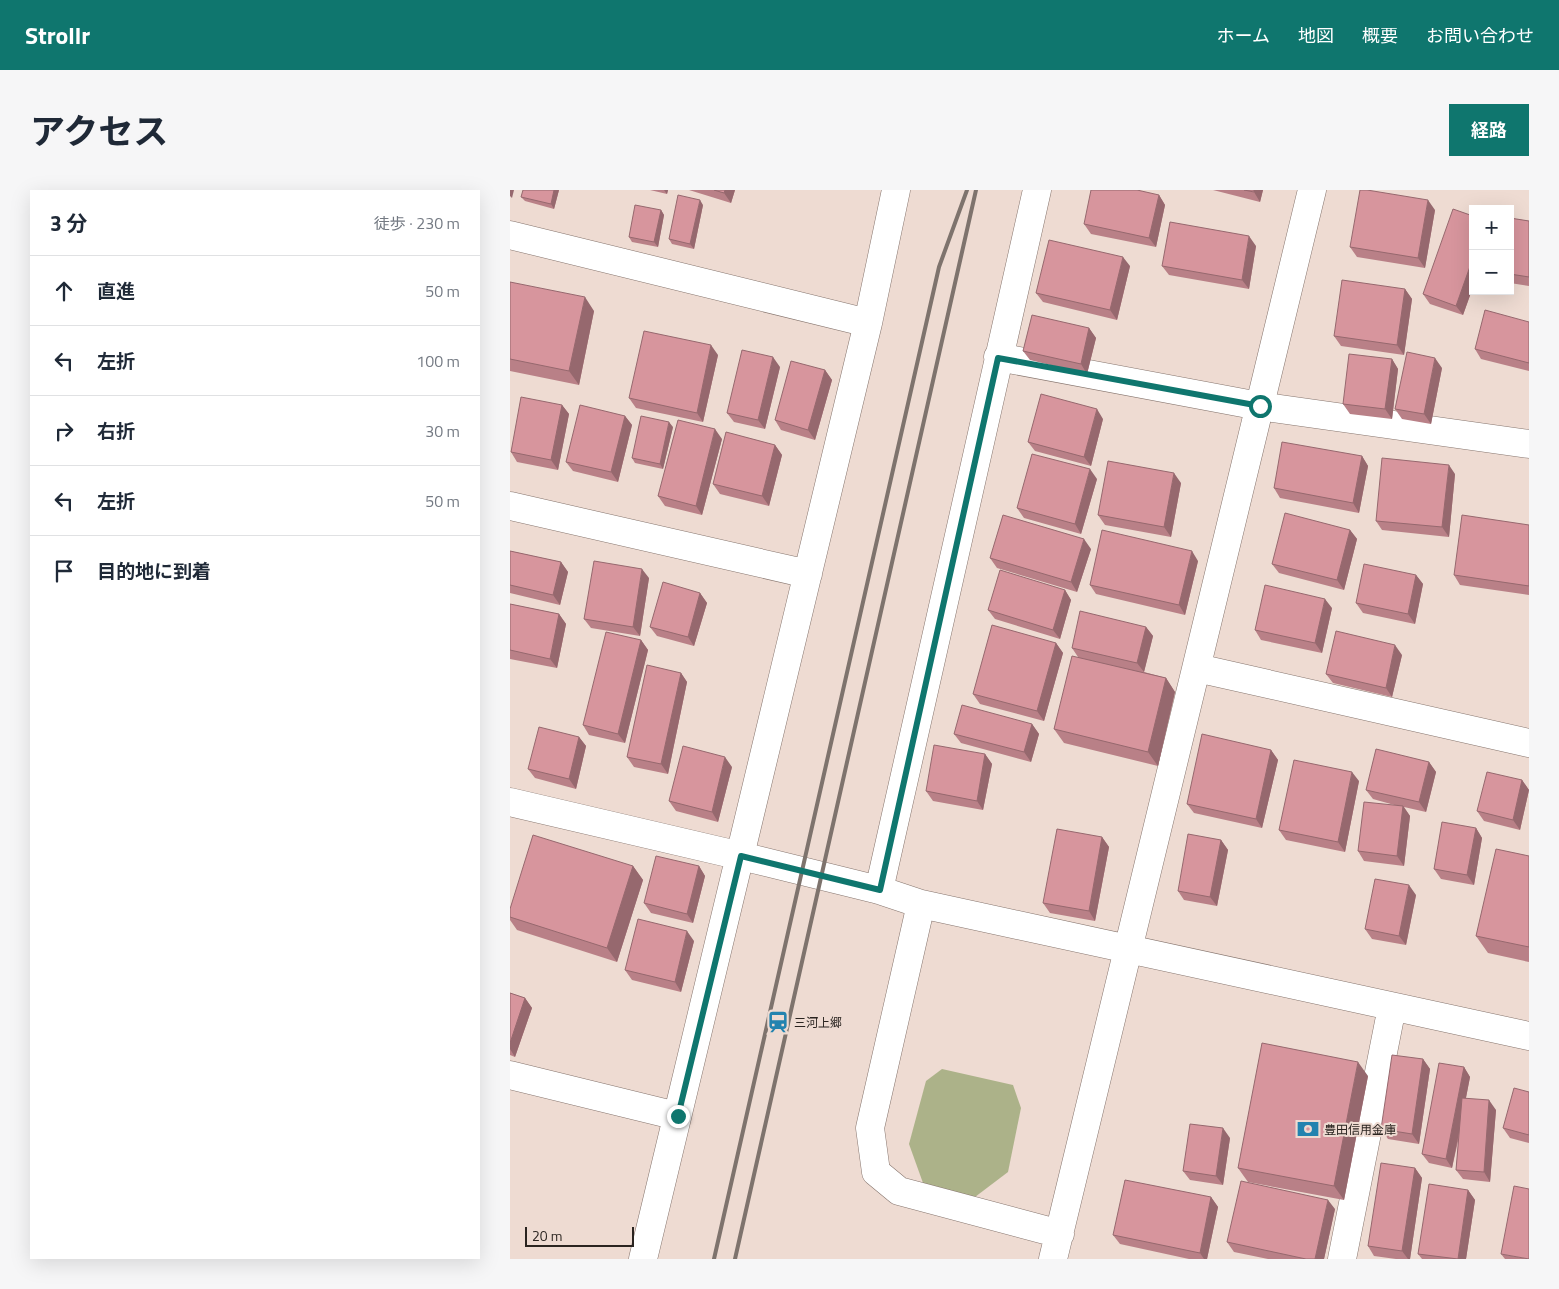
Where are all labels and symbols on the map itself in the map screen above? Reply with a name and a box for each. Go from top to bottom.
route start [1249,395,1272,418]
station icon: 三河上郷 [765,1009,791,1035]
place label: 三河上郷 [794,1013,842,1032]
route end [667,1105,690,1128]
bank icon: 豊田信用金庫 [1295,1116,1321,1142]
place label: 豊田信用金庫 [1324,1120,1396,1139]
scale bar [525,1224,634,1247]

